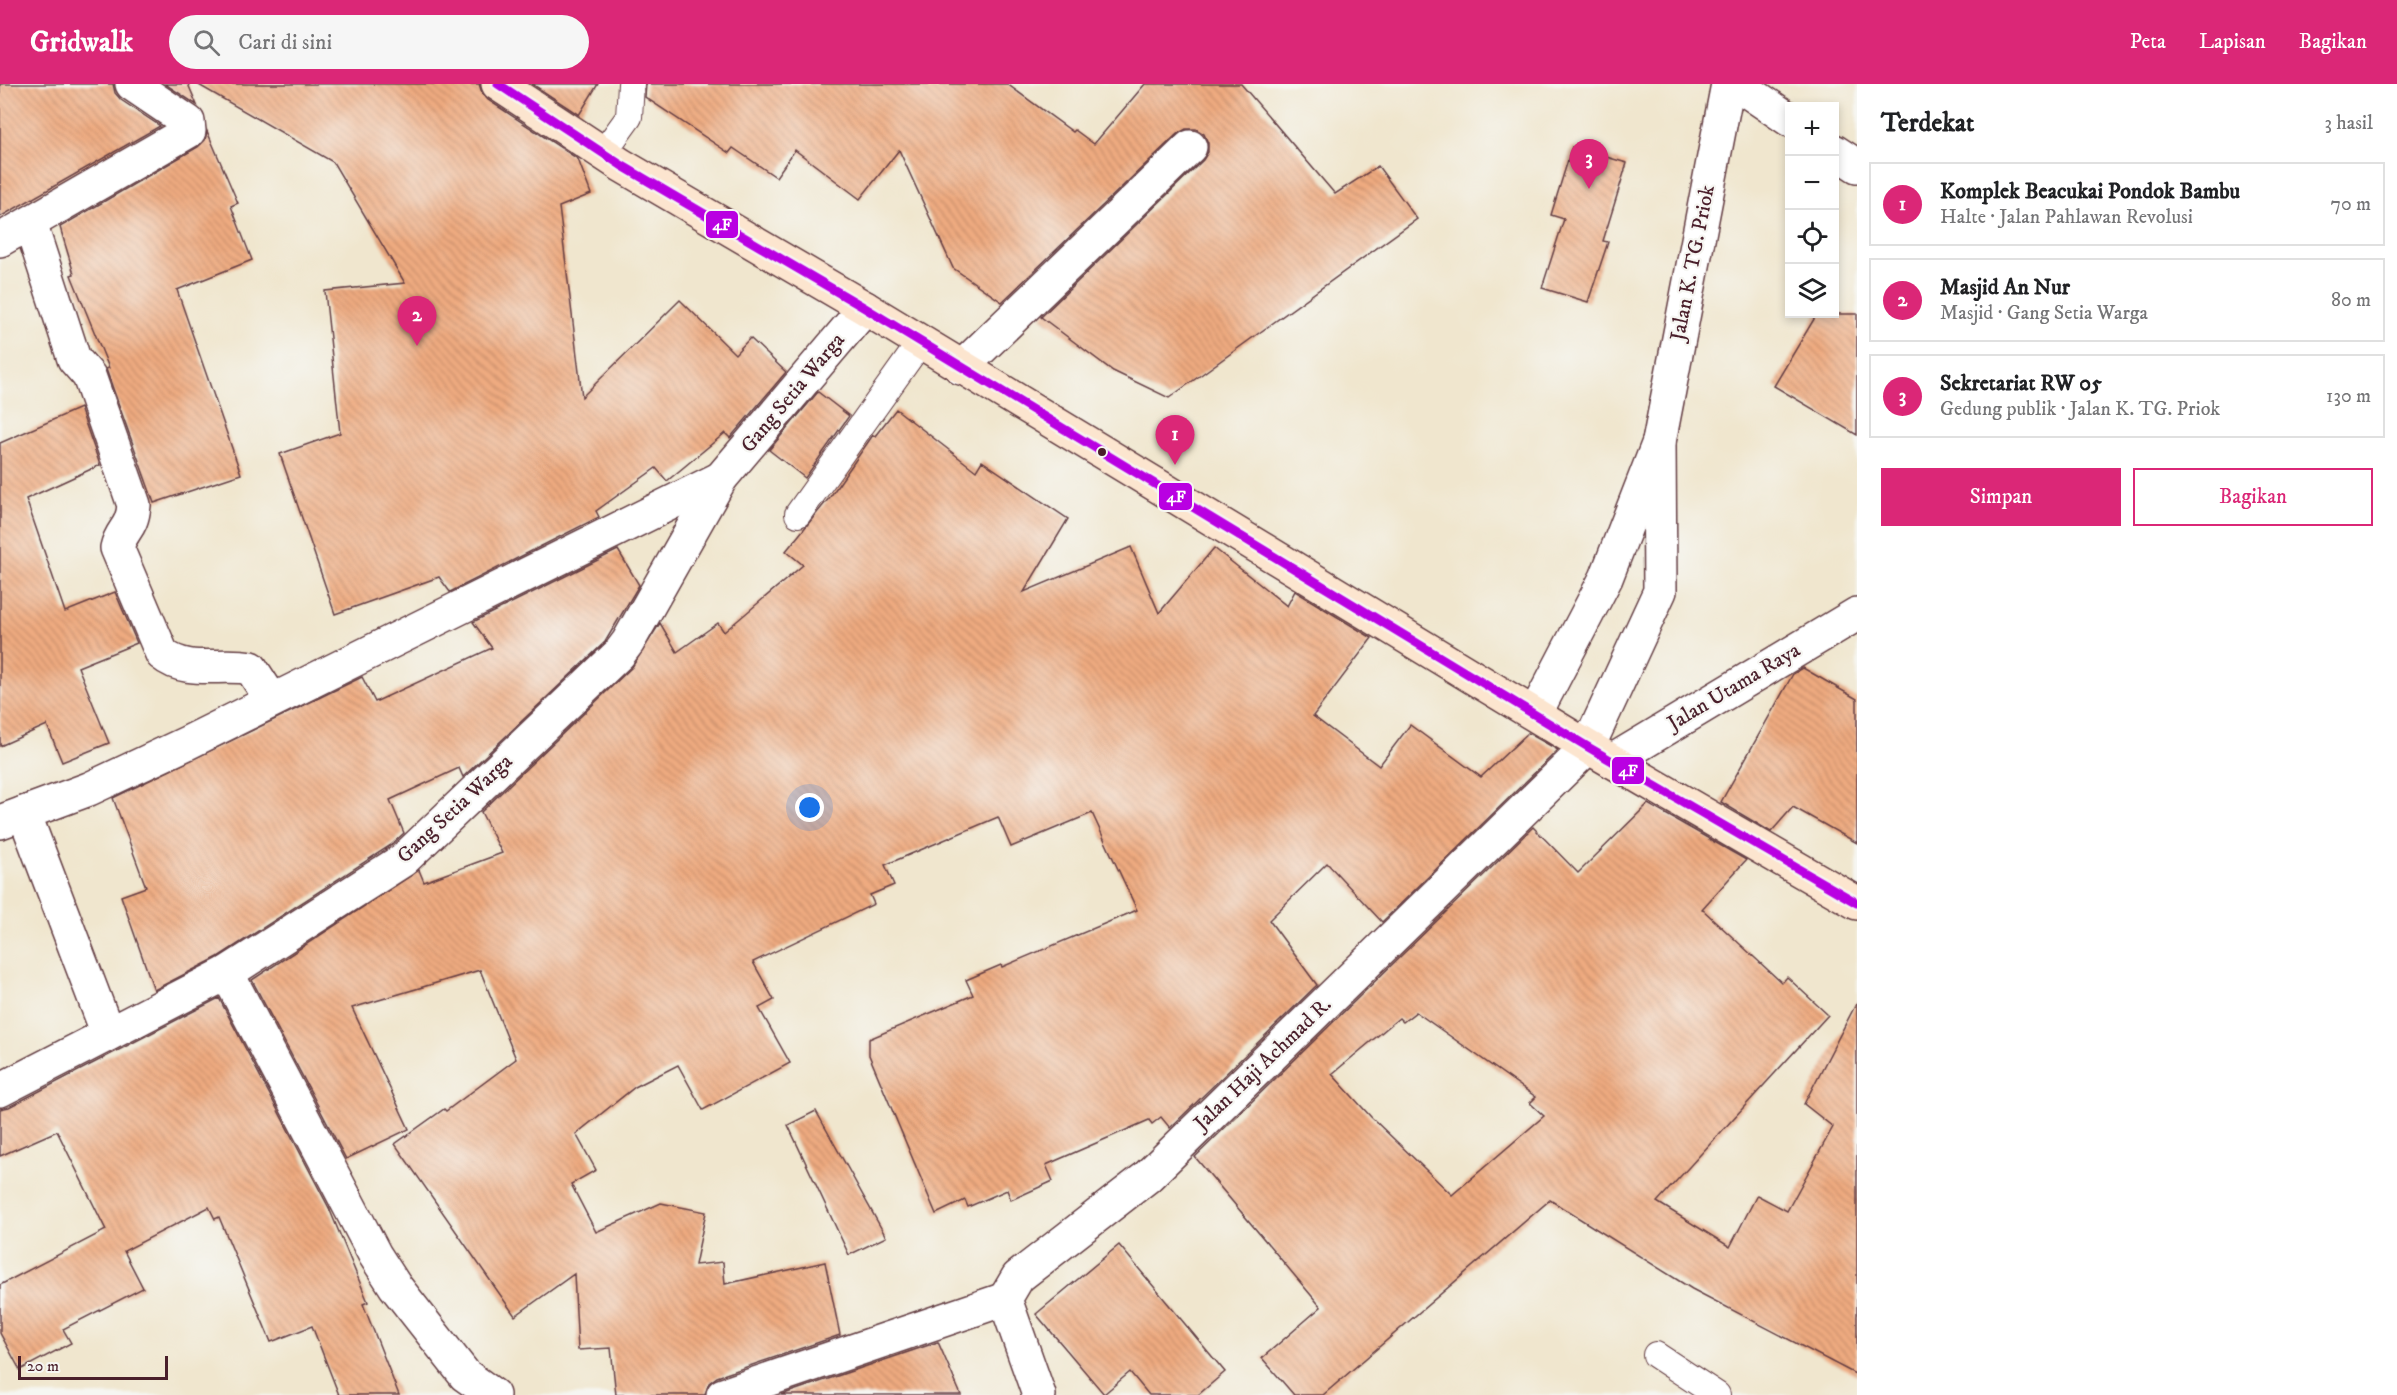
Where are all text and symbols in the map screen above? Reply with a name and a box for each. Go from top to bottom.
search box [169,15,589,69]
text: Gridwalk [30,25,133,60]
icon: search [190,26,223,59]
text: Cari di sini [238,29,332,56]
text: Peta [2130,29,2166,55]
text: Lapisan [2199,29,2266,55]
text: Bagikan [2299,29,2367,55]
map controls [1785,102,1839,318]
button: + [1785,102,1839,156]
text: Terdekat [1881,107,1974,140]
text: 3 hasil [2324,111,2373,136]
pin: 3 [1570,140,1608,189]
button: − [1785,156,1839,210]
text: Komplek Beacukai Pondok Bambu [1940,178,2240,205]
street label: Jalan K. TG. Priok [1665,182,1721,345]
text: 1 [1899,192,1906,217]
text: 70 m [2330,192,2371,217]
text: Halte · Jalan Pahlawan Revolusi [1940,205,2193,230]
line badge: 4F [705,210,739,239]
button: locate [1785,210,1839,264]
text: 4F [711,215,732,235]
button: layers [1785,264,1839,318]
text: Masjid An Nur [1940,274,2070,301]
text: 2 [1898,288,1907,313]
text: 80 m [2331,288,2371,313]
pin: 2 [398,296,436,346]
text: Masjid · Gang Setia Warga [1940,301,2148,326]
street label: Gang Setia Warga [735,328,851,458]
text: Sekretariat RW 05 [1940,370,2102,397]
text: 3 [1899,384,1906,409]
text: 130 m [2326,384,2371,409]
text: Gedung publik · Jalan K. TG. Priok [1940,397,2220,422]
pin: 1 [1156,416,1194,465]
unlabelled marker [1096,446,1108,458]
button: Simpan [1881,468,2121,526]
button: Bagikan [2133,468,2373,526]
line badge: 4F [1158,482,1193,511]
text: 4F [1165,487,1186,507]
street label: Jalan Utama Raya [1661,637,1805,738]
street label: Gang Setia Warga [392,749,518,869]
line badge: 4F [1611,756,1645,785]
text: 4F [1617,761,1638,781]
your location [795,793,824,822]
street label: Jalan Haji Achmad R. [1187,992,1337,1138]
scale bar [18,1353,168,1380]
text: 20 m [27,1356,59,1376]

